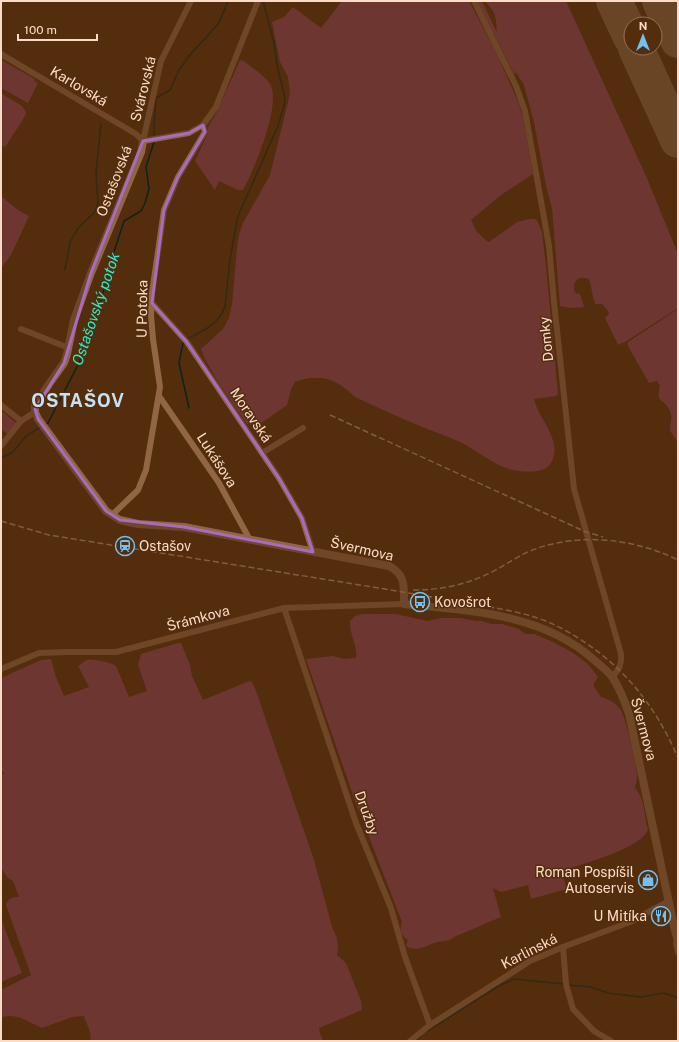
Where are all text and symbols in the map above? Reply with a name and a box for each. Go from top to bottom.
scale bar [18,16,97,42]
north arrow [623,16,663,56]
text: N [639,20,647,32]
text: 100 m [24,23,57,37]
street label: Svárovská [127,55,159,123]
street label: Karlovská [48,63,110,109]
street label: Ostašovská [93,143,135,219]
water label: Ostašovský potok [68,249,123,368]
street label: U Potoka [133,280,151,338]
street label: Domky [536,315,556,362]
street label: Moravská [227,385,275,445]
district label: OSTAŠOV [31,389,125,411]
street label: Lukášova [194,430,240,490]
street label: Švermova [329,533,395,564]
station icon: Ostašov [114,535,136,557]
place label: Ostašov [139,538,191,554]
bus stop icon: Kovošrot [409,591,431,613]
place label: Kovošrot [434,594,491,610]
street label: Šrámkova [165,601,231,634]
street label: Švermova [628,696,661,762]
street label: Družby [352,789,383,838]
place label: Roman Pospíšil Autoservis [535,864,634,896]
shop icon: Roman Pospíšil Autoservis [637,869,659,891]
restaurant icon: U Mitíka [650,905,672,927]
place label: U Mitíka [594,908,647,924]
street label: Karlinská [498,930,560,972]

